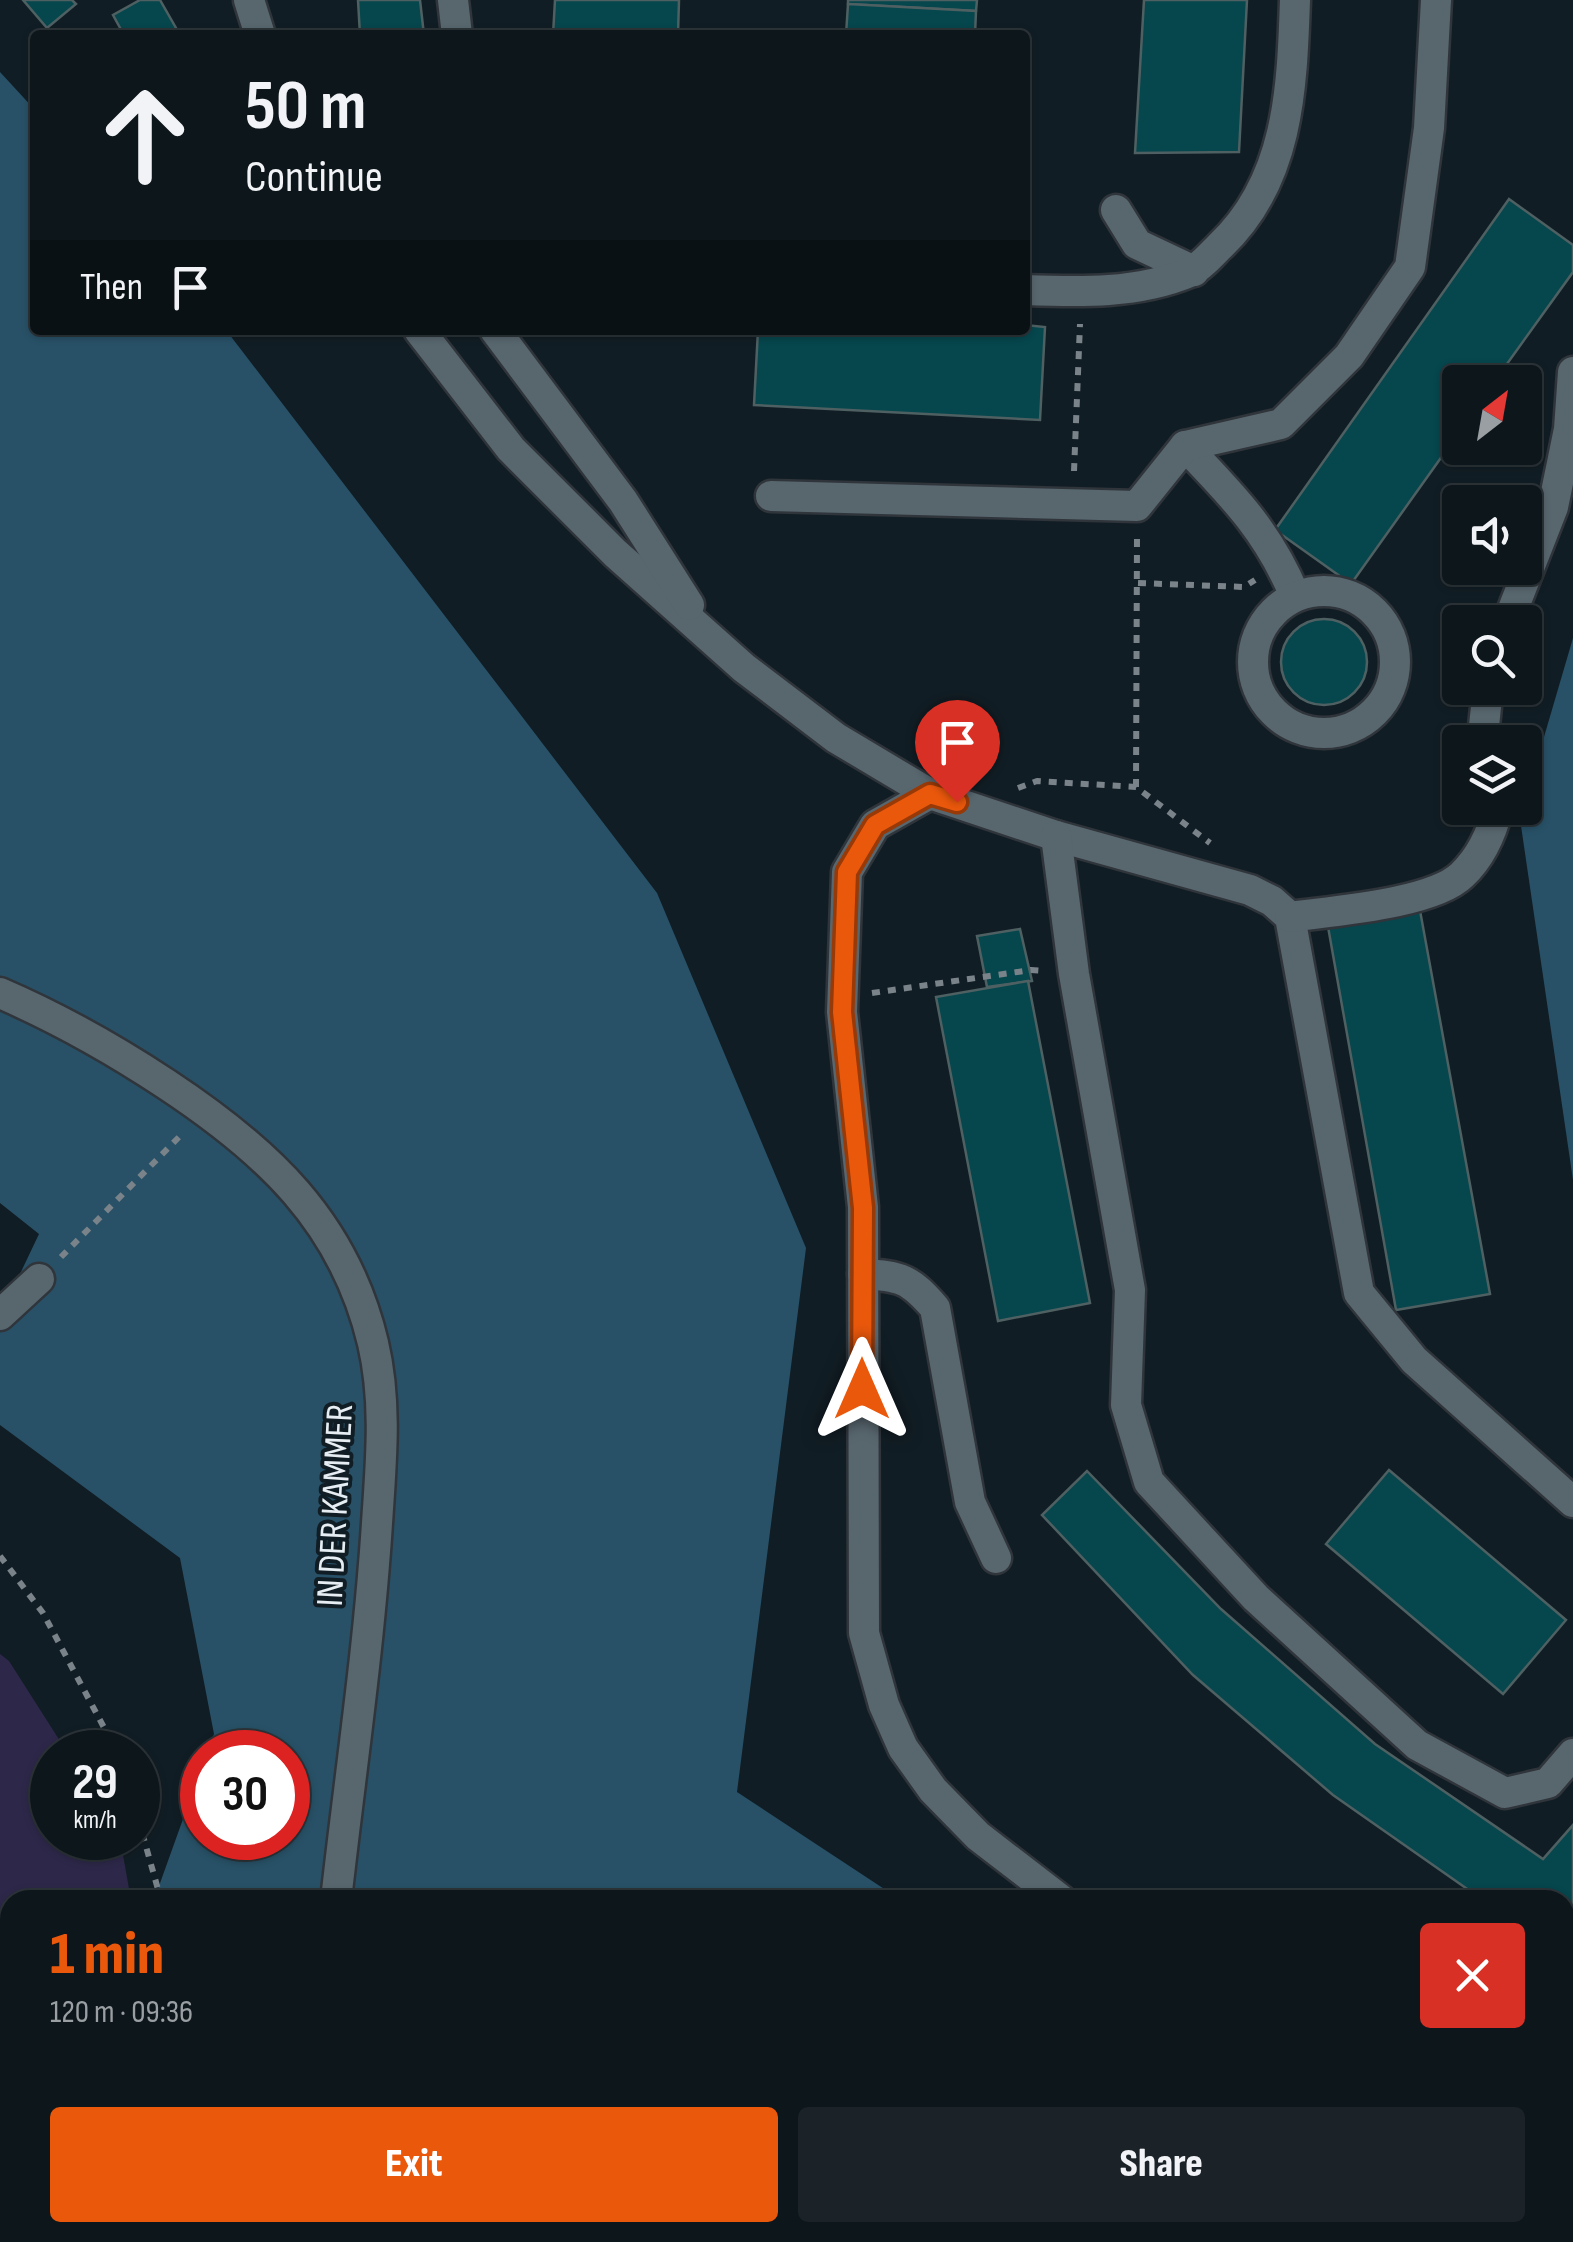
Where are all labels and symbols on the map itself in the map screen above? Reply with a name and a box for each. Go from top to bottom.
north arrow [1442,365,1542,465]
pin [915,700,1000,803]
position arrow [810,1337,914,1441]
street label: IN DER KAMMER [308,1403,363,1608]
speed limit sign: 30 [180,1730,310,1860]

